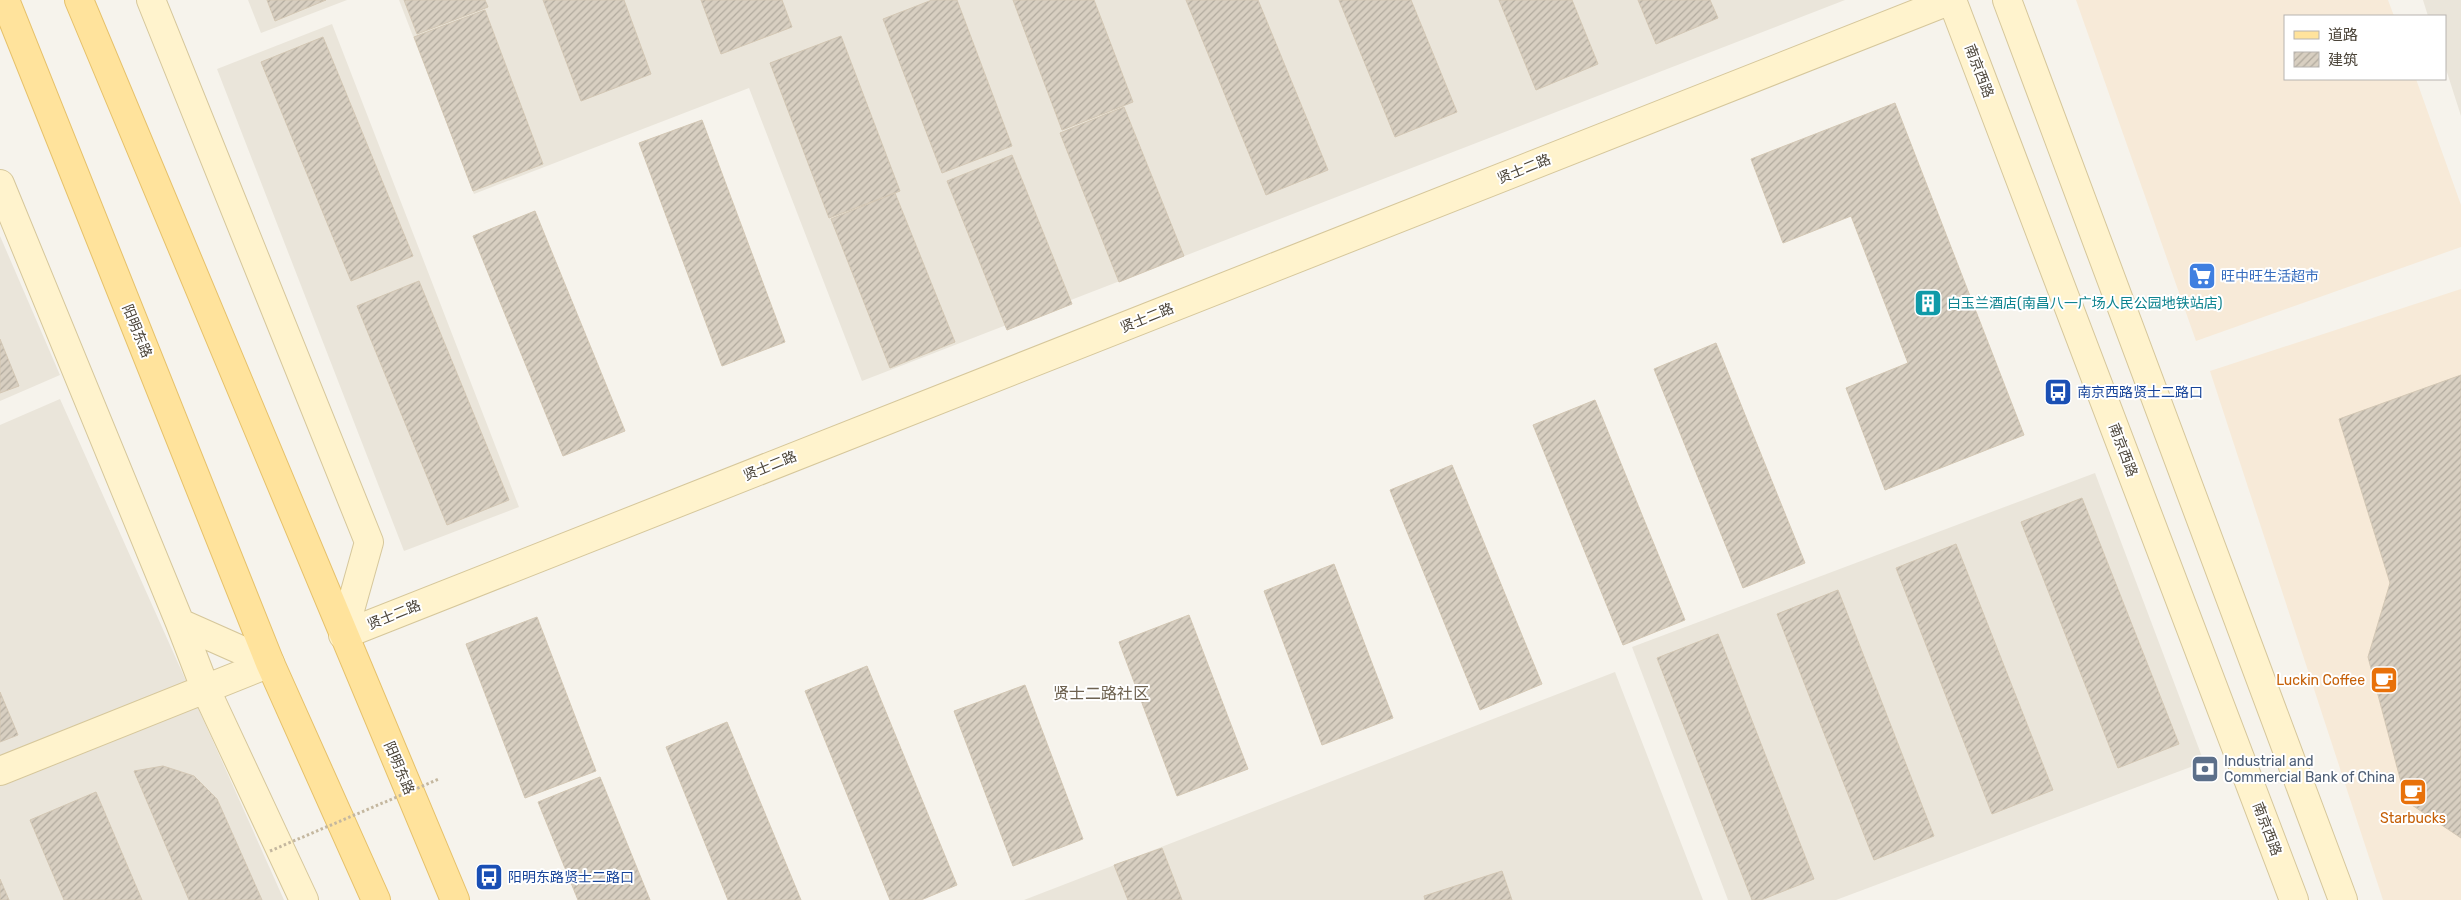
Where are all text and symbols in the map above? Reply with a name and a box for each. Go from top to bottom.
legend [2284,15,2446,80]
text: 道路 [2328,26,2358,44]
street label: 南京西路 [1961,42,1997,100]
text: 建筑 [2328,51,2358,69]
street label: 贤士二路 [1495,151,1553,187]
supermarket icon: 旺中旺生活超市 [2187,261,2217,291]
place label: 旺中旺生活超市 [2221,268,2319,285]
building icon: 白玉兰酒店(南昌八一广场人民公园地铁站店) [1913,288,1943,318]
place label: 白玉兰酒店(南昌八一广场人民公园地铁站店) [1947,295,2223,312]
street label: 贤士二路 [1118,300,1176,336]
street label: 阳明东路 [119,302,155,360]
bus stop icon: 南京西路贤士二路口 [2043,377,2073,407]
place label: 南京西路贤士二路口 [2077,384,2203,401]
street label: 南京西路 [2105,421,2141,479]
street label: 贤士二路 [741,448,799,484]
street label: 贤士二路 [365,597,423,633]
cafe icon: Luckin Coffee [2369,665,2399,695]
place label: Luckin Coffee [2276,672,2365,689]
district label: 贤士二路社区 [1053,684,1149,703]
street label: 阳明东路 [380,739,418,797]
place label: Industrial and Commercial Bank of China [2224,753,2395,786]
bank icon: Industrial and Commercial Bank of China [2190,754,2220,784]
cafe icon: Starbucks [2398,777,2428,807]
street label: 南京西路 [2249,800,2285,858]
place label: Starbucks [2380,810,2446,827]
bus stop icon: 阳明东路贤士二路口 [474,862,504,892]
place label: 阳明东路贤士二路口 [508,869,634,886]

